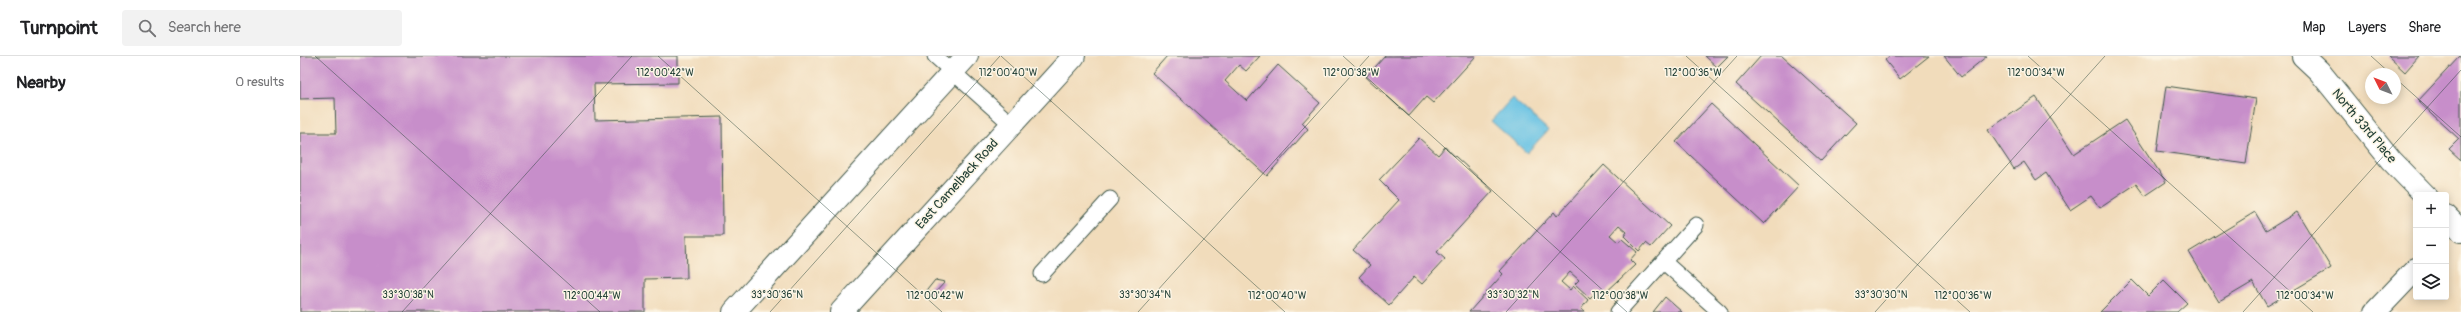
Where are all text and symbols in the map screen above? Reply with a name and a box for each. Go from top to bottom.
search box [122,10,402,46]
text: Turnpoint [20,16,98,40]
icon: search [136,17,158,39]
text: Search here [168,18,241,37]
text: Map [2303,19,2326,36]
text: Layers [2348,19,2386,36]
text: Share [2408,19,2441,36]
text: 112°00'42"W [636,67,694,79]
text: 112°00'40"W [979,67,1038,79]
text: 112°00'38"W [1323,67,1380,79]
text: 112°00'36"W [1664,67,1722,79]
text: 112°00'34"W [2007,67,2065,79]
north arrow [2365,68,2401,104]
text: Nearby [16,72,65,93]
text: 0 results [235,74,284,90]
street label: North 33rd Place [2328,86,2400,167]
street label: East Camelback Road [912,136,1002,232]
map controls [2413,192,2449,300]
button: + [2413,192,2449,228]
button: − [2413,228,2449,264]
button: layers [2413,264,2449,300]
text: 33°30'38"N [382,289,434,301]
text: 33°30'36"N [751,289,803,301]
text: 33°30'34"N [1119,289,1171,301]
text: 33°30'32"N [1487,289,1539,301]
text: 33°30'30"N [1854,289,1908,301]
text: 112°00'44"W [563,290,621,302]
text: 112°00'42"W [906,290,964,302]
text: 112°00'40"W [1248,290,1307,302]
text: 112°00'38"W [1592,290,1649,302]
text: 112°00'36"W [1934,290,1992,302]
text: 112°00'34"W [2276,290,2334,302]

